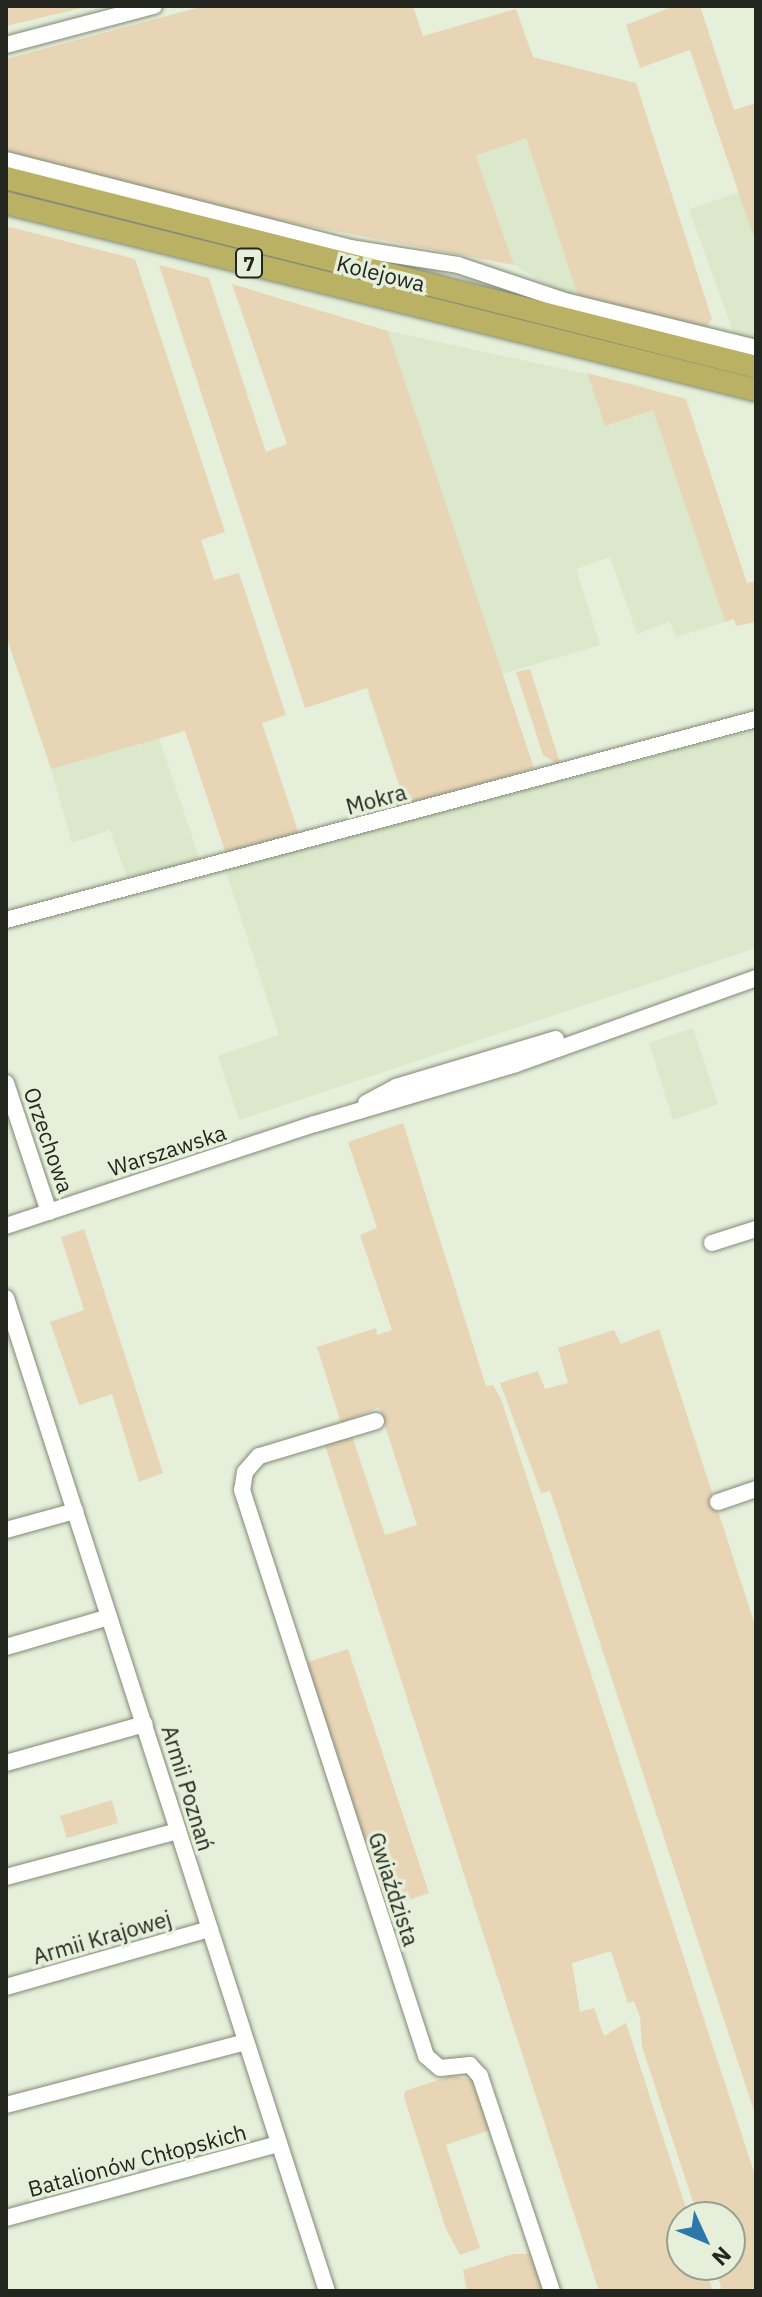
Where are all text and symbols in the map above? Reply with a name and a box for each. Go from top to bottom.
road number: 7 [235,247,263,279]
street label: Kolejowa [334,249,428,297]
street label: Mokra [343,778,409,820]
street label: Orzechowa [19,1084,79,1196]
street label: Warszawska [105,1119,229,1181]
street label: Armii Poznań [156,1722,220,1854]
street label: Gwiaździsta [363,1829,425,1949]
street label: Armii Krajowej [30,1905,174,1969]
street label: Batalionów Chłopskich [25,2118,249,2202]
north arrow [666,2201,746,2281]
text: N [706,2241,738,2272]

